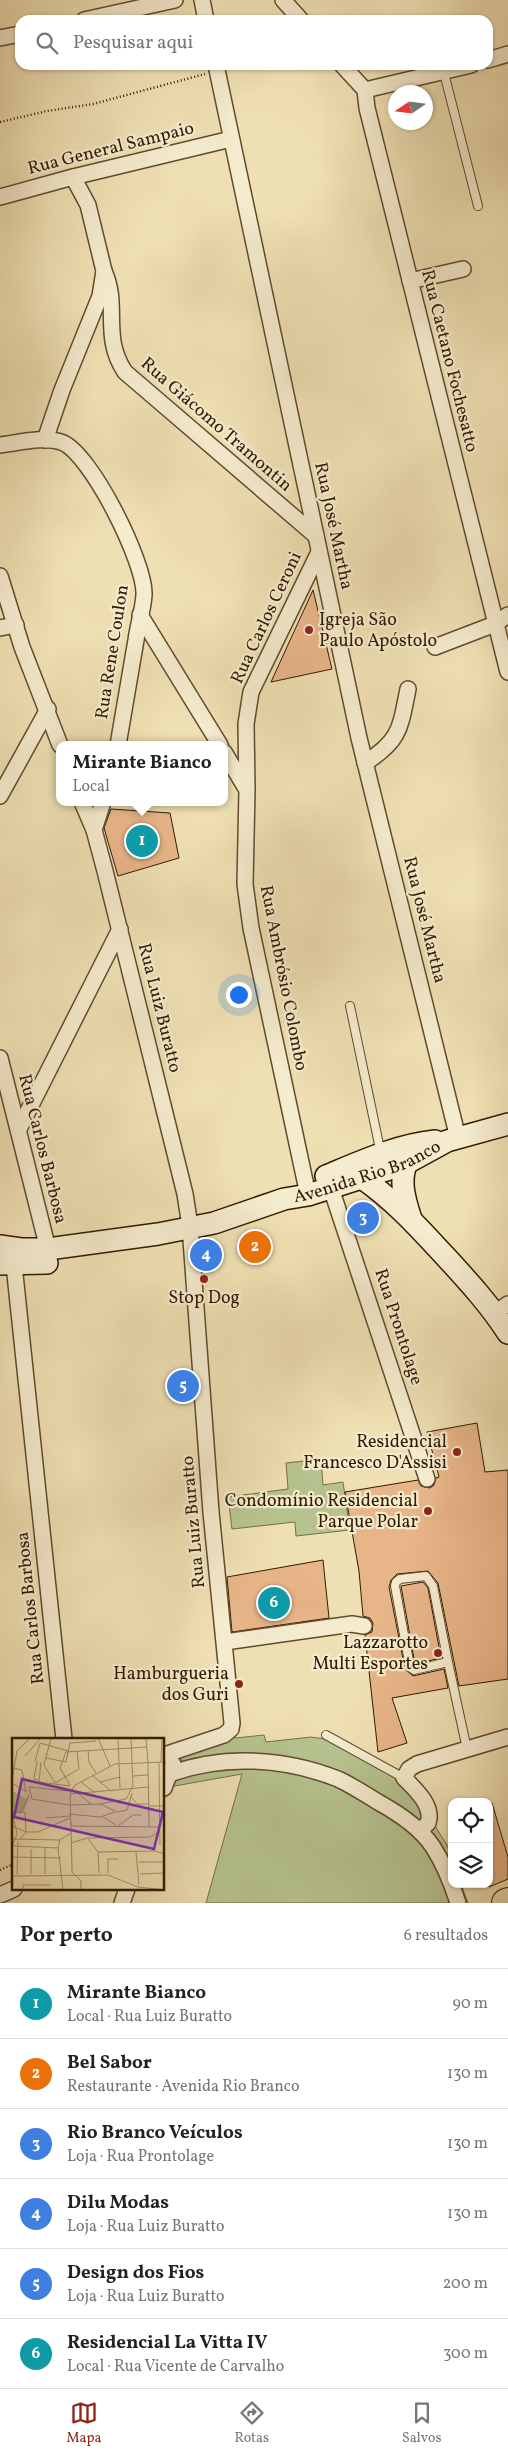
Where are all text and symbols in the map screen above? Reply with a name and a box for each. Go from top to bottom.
search box [15,15,493,70]
icon: search [33,29,61,57]
text: Pesquisar aqui [73,30,193,56]
north arrow [388,85,433,130]
street label: Rua General Sampaio [25,116,197,182]
street label: Rua Caetano Fochesatto [414,267,484,455]
street label: Rua Giácomo Tramontin [135,352,298,498]
street label: Rua José Martha [307,460,359,592]
street label: Rua Carlos Ceroni [225,548,309,688]
street label: Rua Rene Coulon [90,583,136,721]
place label: Igreja São Paulo Apóstolo [319,608,437,654]
marker: Igreja São Paulo Apóstolo [303,624,315,636]
popup [56,741,228,806]
text: Mirante Bianco [72,750,212,776]
text: Local [72,776,110,798]
pin: 1 [126,822,158,860]
street label: Rua José Martha [396,854,452,986]
street label: Rua Ambrósio Colombo [253,883,313,1073]
street label: Rua Luiz Buratto [131,941,187,1075]
your location [226,982,252,1008]
street label: Rua Carlos Barbosa [11,1072,73,1226]
street label: Avenida Rio Branco [292,1134,445,1210]
pin: 3 [347,1199,379,1237]
pin: 2 [239,1228,271,1266]
pin: 4 [190,1236,222,1274]
street label: Rua Prontolage [367,1266,429,1388]
marker: Stop Dog [198,1273,210,1285]
place label: Stop Dog [168,1286,240,1311]
pin: 5 [167,1367,199,1405]
place label: Residencial Francesco D'Assisi [303,1430,447,1476]
marker: Residencial Francesco D'Assisi [451,1446,463,1458]
street label: Rua Luiz Buratto [176,1455,212,1589]
place label: Condomínio Residencial Parque Polar [225,1489,418,1535]
marker: Condomínio Residencial Parque Polar [422,1505,434,1517]
street label: Rua Carlos Barbosa [11,1530,51,1686]
pin: 6 [258,1584,290,1622]
place label: Lazzarotto Multi Esportes [312,1631,428,1677]
marker: Lazzarotto Multi Esportes [432,1647,444,1659]
place label: Hamburgueria dos Guri [113,1662,229,1708]
marker: Hamburgueria dos Guri [233,1678,245,1690]
inset map [12,1738,165,1890]
map controls [448,1798,493,1888]
button: locate [448,1798,493,1843]
button: layers [448,1843,493,1888]
text: Por perto [20,1921,113,1950]
text: 6 resultados [404,1925,488,1947]
text: Mirante Bianco [67,1980,206,2006]
text: 1 [33,1993,39,2015]
text: 90 m [452,1993,488,2015]
text: Local · Rua Luiz Buratto [67,2006,232,2028]
text: Bel Sabor [67,2050,152,2076]
text: 2 [32,2063,40,2085]
text: 130 m [447,2063,488,2085]
text: Restaurante · Avenida Rio Branco [67,2076,300,2098]
text: Rio Branco Veículos [67,2120,243,2146]
text: 3 [32,2133,40,2155]
text: 130 m [447,2133,488,2155]
text: Loja · Rua Prontolage [67,2146,214,2168]
text: Dilu Modas [67,2190,169,2216]
text: 4 [31,2203,41,2225]
text: 130 m [447,2203,488,2225]
text: Loja · Rua Luiz Buratto [67,2216,225,2238]
text: Design dos Fios [67,2260,204,2286]
text: 5 [32,2273,40,2295]
text: 200 m [443,2273,488,2295]
text: Loja · Rua Luiz Buratto [67,2286,225,2308]
text: Residencial La Vitta IV [67,2330,267,2356]
text: 6 [32,2343,40,2365]
text: 300 m [443,2343,488,2365]
text: Local · Rua Vicente de Carvalho [67,2356,284,2378]
tab: Mapa [66,2399,101,2448]
tab: Rotas [234,2399,269,2448]
tab: Salvos [402,2399,442,2448]

